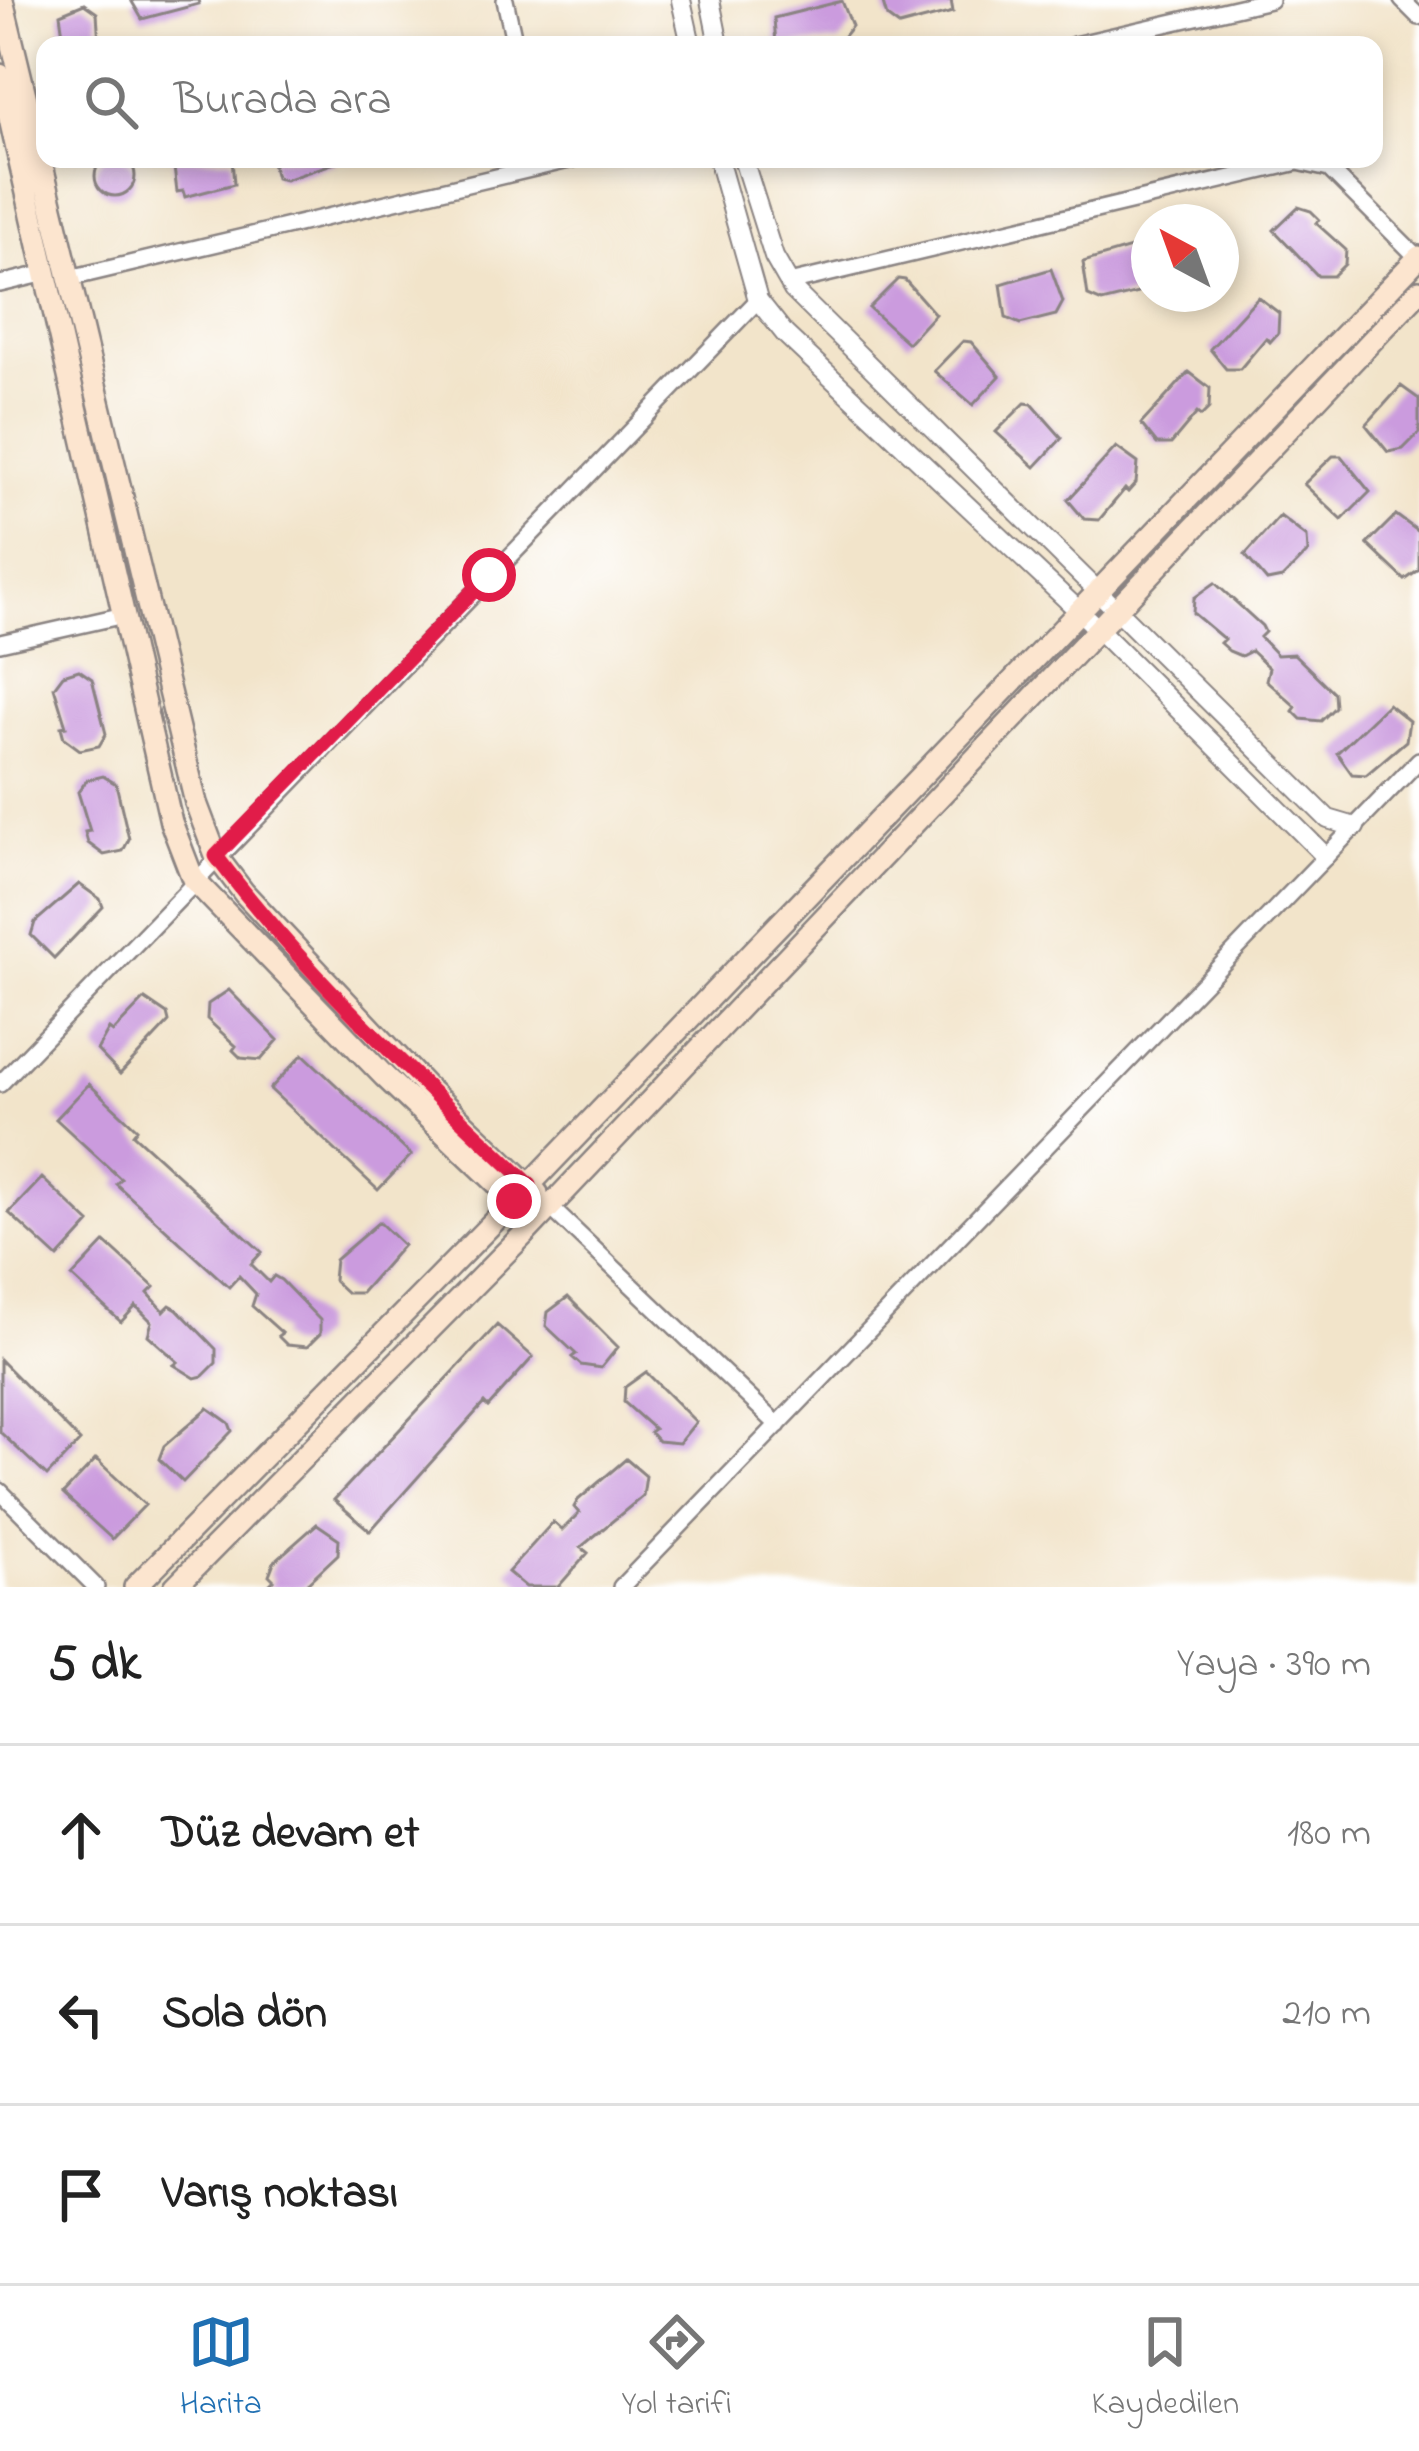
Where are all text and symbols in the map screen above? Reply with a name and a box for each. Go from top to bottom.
search box [36,36,1383,168]
icon: search [78,69,144,135]
text: Burada ara [174,69,392,135]
north arrow [1131,204,1239,312]
route start [462,548,516,602]
route end [487,1174,541,1228]
text: 5 dk [48,1628,141,1703]
text: Yaya · 390 m [1177,1637,1371,1694]
icon: ahead [48,1802,114,1868]
text: Düz devam et [162,1802,419,1868]
text: 180 m [1287,1806,1371,1863]
icon: left [48,1982,114,2048]
text: Sola dön [162,1982,327,2048]
text: 210 m [1282,1986,1371,2043]
icon: arrive [48,2162,114,2228]
text: Varış noktası [162,2162,398,2228]
tab: Harita [180,2309,262,2429]
tab: Yol tarifi [622,2309,732,2429]
tab: Kaydedilen [1092,2309,1239,2429]

